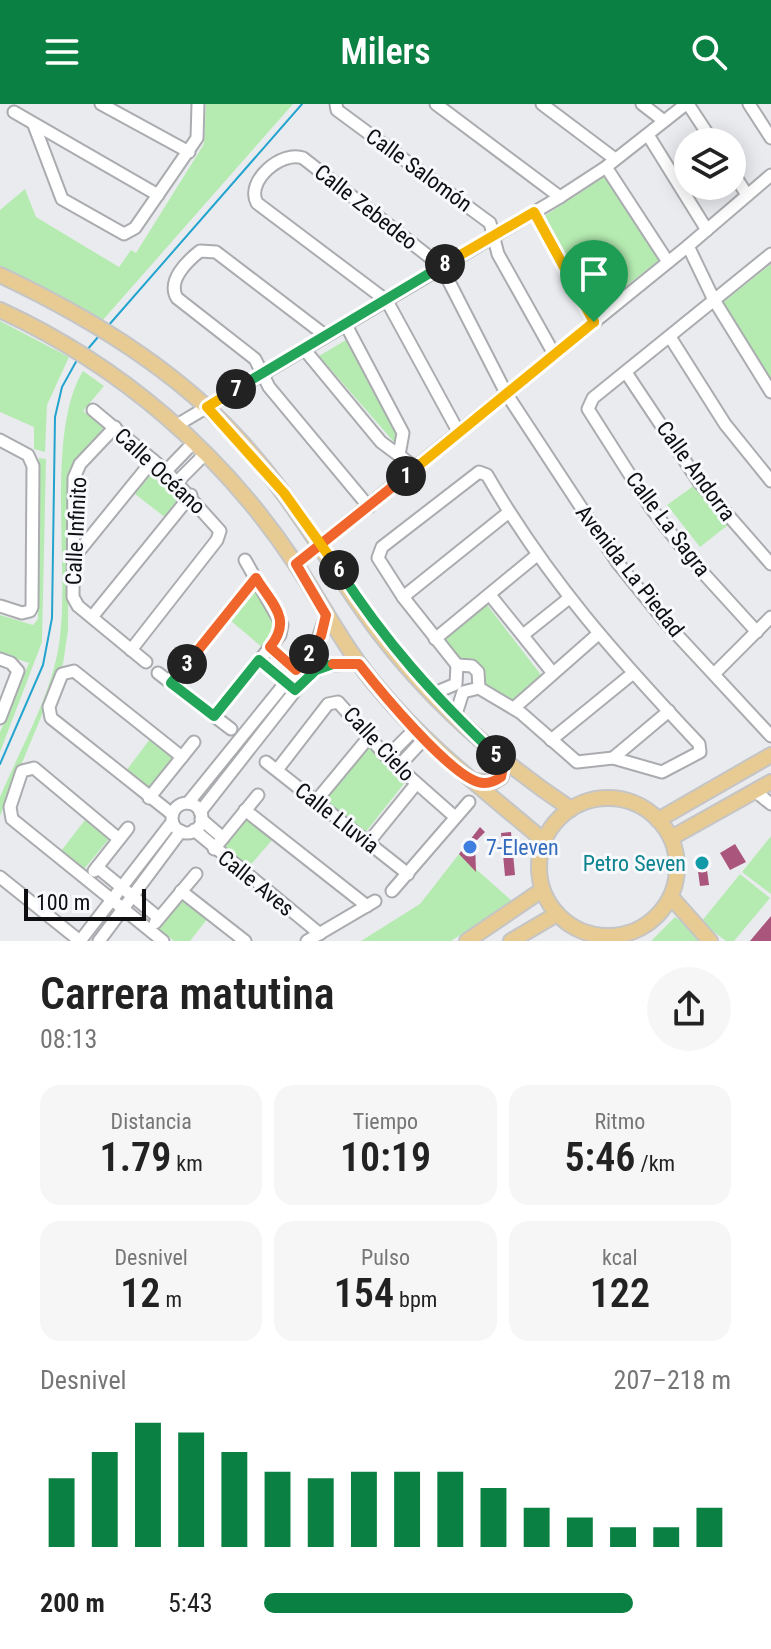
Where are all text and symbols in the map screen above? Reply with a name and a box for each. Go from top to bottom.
icon: menu [40,30,84,74]
icon: search [687,30,731,74]
text: Milers [340,31,431,73]
street label: Calle Salomón [361,123,477,217]
map controls [674,128,746,200]
button: layers [674,128,746,200]
street label: Calle Zebedeo [310,159,422,255]
pin [560,240,628,322]
pin: 8 [425,244,465,284]
text: 8 [439,251,451,276]
icon: arrive [572,252,616,296]
pin: 7 [216,369,256,409]
text: 7 [230,376,242,401]
street label: Calle Andorra [651,416,741,526]
street label: Calle Océano [110,423,210,519]
pin: 1 [386,456,426,496]
text: 1 [400,463,412,488]
street label: Calle La Sagra [621,467,715,581]
street label: Calle Infinito [61,476,91,586]
street label: Avenida La Piedad [571,500,689,642]
pin: 6 [319,550,359,590]
text: 6 [333,557,345,582]
pin: 2 [289,634,329,674]
text: 2 [303,641,315,666]
pin: 3 [167,644,207,684]
text: 3 [181,651,193,676]
street label: Calle Cielo [338,702,420,786]
pin: 5 [476,735,516,775]
text: 5 [490,742,502,767]
street label: Calle Lluvia [290,777,384,859]
place label: 7-Eleven [486,835,559,860]
marker: 7-Eleven [461,838,479,856]
street label: Calle Aves [213,845,299,921]
place label: Petro Seven [583,851,686,876]
marker: Petro Seven [693,854,711,872]
scale bar [24,885,146,921]
text: 100 m [36,890,90,915]
button: share [647,967,731,1051]
text: Carrera matutina [40,968,335,1020]
text: 08:13 [40,1024,97,1054]
text: Distancia [111,1109,192,1134]
text: Tiempo [353,1109,418,1134]
text: Ritmo [594,1109,645,1134]
text: 1.79 [100,1134,171,1181]
text: 10:19 [340,1134,431,1181]
text: 5:46 [565,1134,635,1181]
text: km [171,1151,203,1176]
text: /km [635,1151,675,1176]
text: Desnivel [115,1245,188,1270]
text: Pulso [361,1245,410,1270]
text: kcal [602,1245,638,1270]
text: 12 [120,1270,160,1317]
text: 154 [334,1270,394,1317]
text: 122 [590,1270,650,1317]
text: m [160,1287,182,1312]
text: bpm [394,1287,437,1312]
text: Desnivel [40,1365,127,1395]
text: 207–218 m [614,1365,731,1395]
text: 200 m [40,1588,105,1618]
text: 5:43 [168,1588,213,1618]

